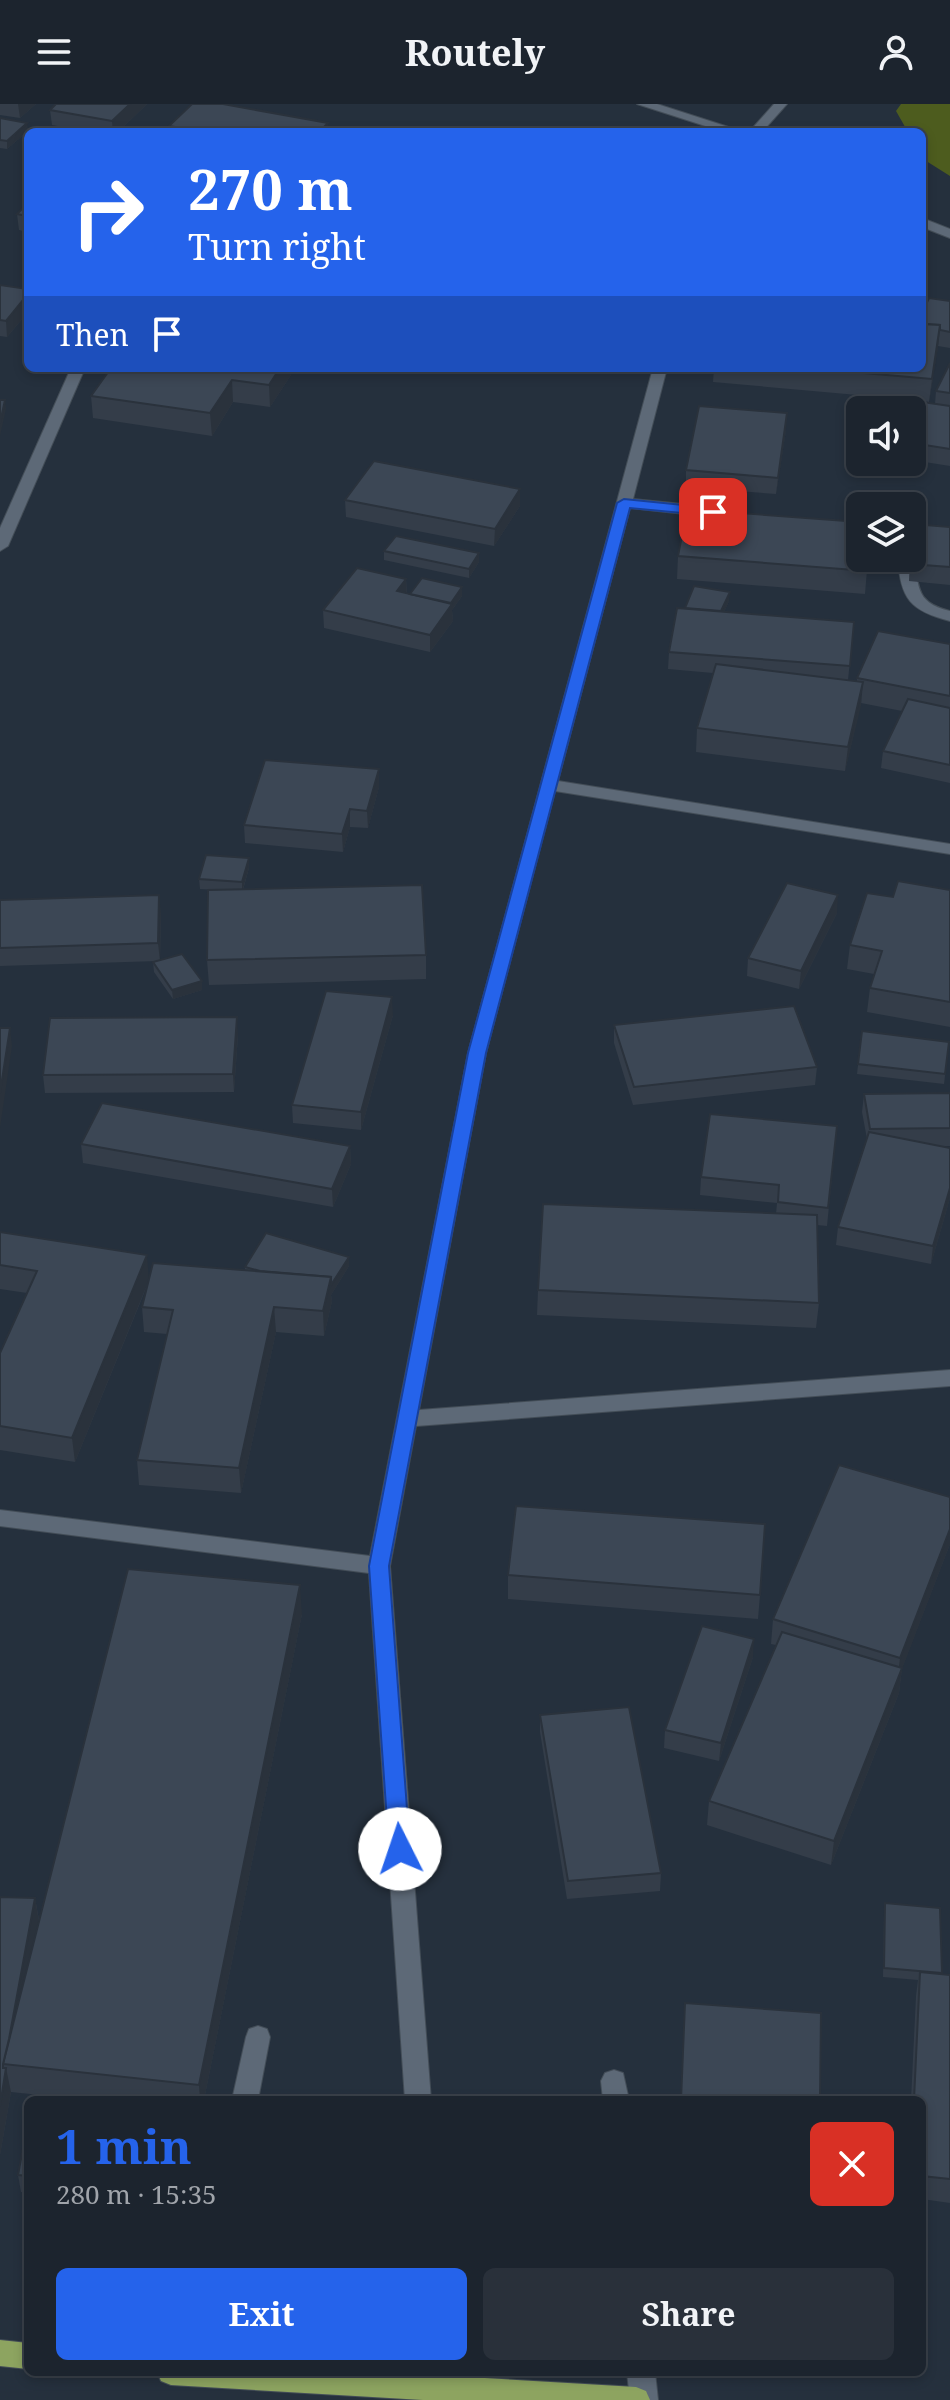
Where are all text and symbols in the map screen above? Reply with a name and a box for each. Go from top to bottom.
text: Routely [405,28,545,77]
icon: menu [32,30,76,74]
icon: person [874,30,918,74]
text: 270 m [188,150,353,226]
icon: right [56,160,160,264]
text: Turn right [188,222,366,271]
icon: arrive [145,312,189,356]
text: Then [56,314,129,355]
map controls [846,396,926,572]
button: sound [846,396,926,476]
pin [679,478,747,546]
icon: arrive [691,490,735,534]
button: layers [846,492,926,572]
position arrow [358,1807,442,1891]
text: 1 min [56,2113,192,2178]
button: close [810,2122,894,2206]
text: 280 m · 15:35 [56,2176,217,2212]
button: Exit [56,2268,467,2360]
button: Share [483,2268,894,2360]

